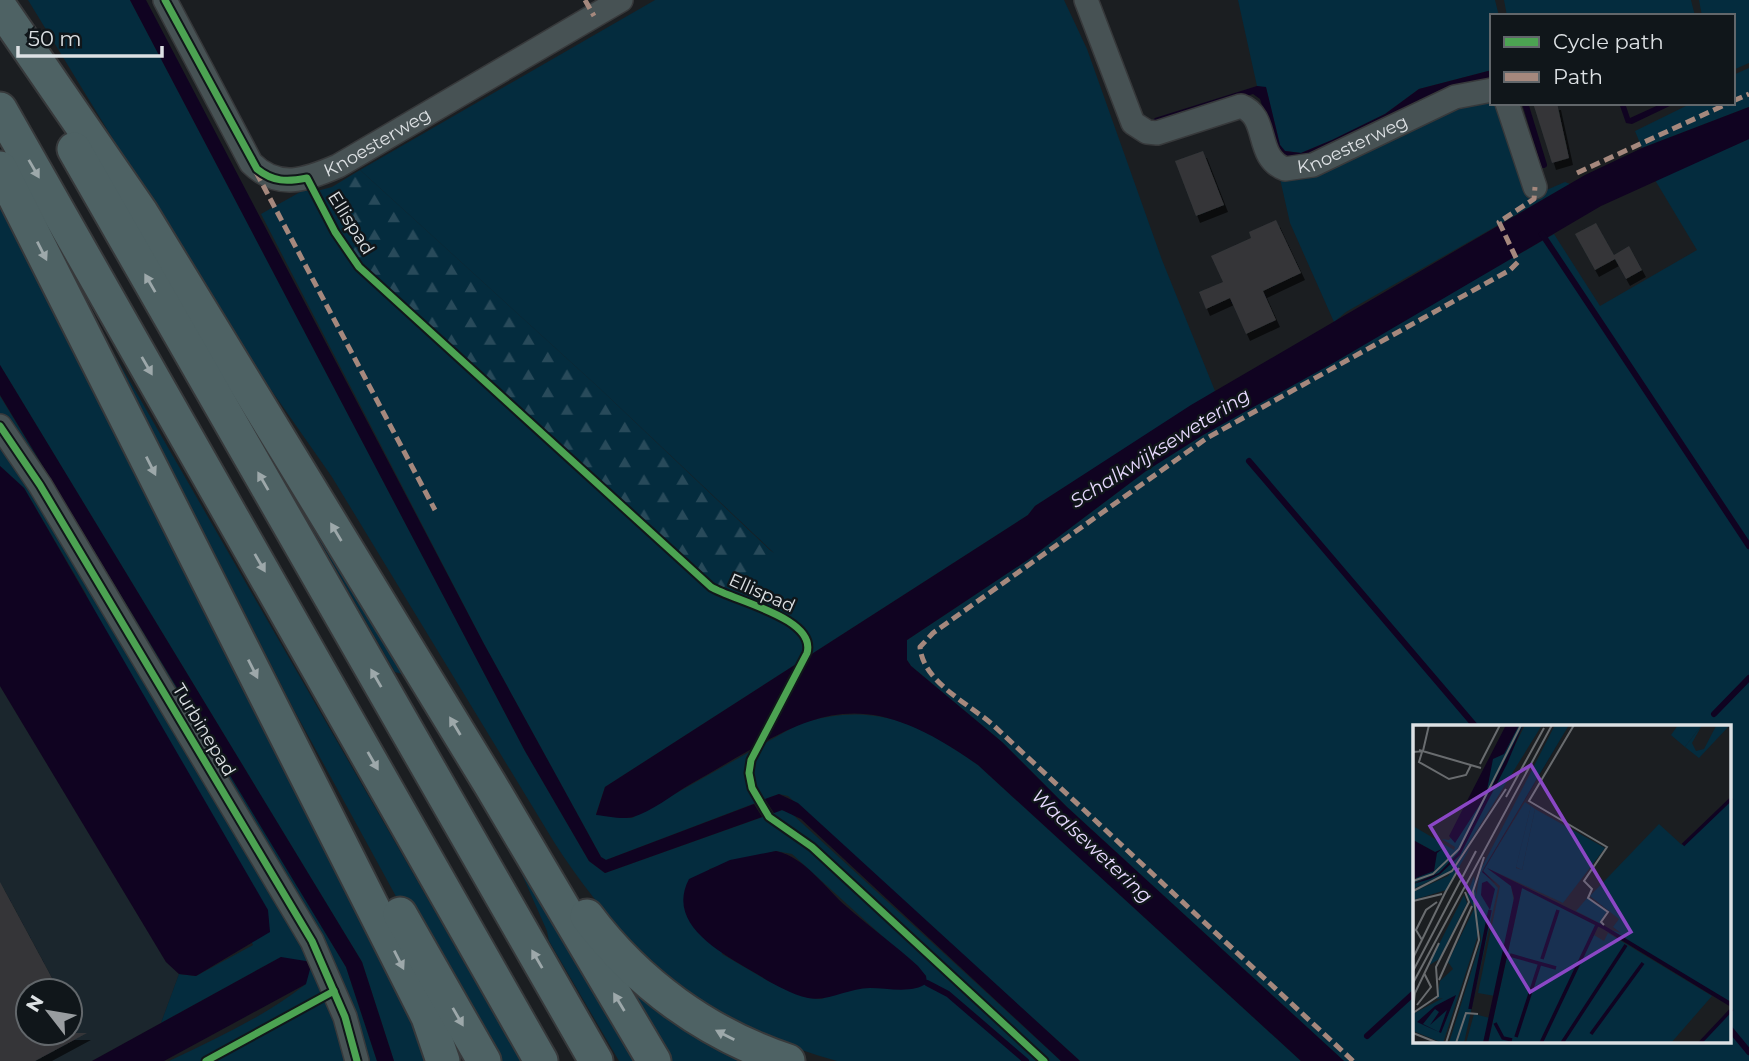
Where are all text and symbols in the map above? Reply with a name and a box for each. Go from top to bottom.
scale bar [18,14,161,58]
legend [1490,14,1735,105]
text: 50 m [28,26,82,51]
text: Cycle path [1553,29,1664,54]
text: Path [1553,64,1603,89]
street label: Knoesterweg [321,103,435,182]
street label: Knoesterweg [1295,110,1411,178]
one-way arrow [28,159,40,178]
street label: Ellispad [323,187,379,259]
one-way arrow [36,241,47,261]
one-way arrow [144,274,156,293]
one-way arrow [141,356,153,376]
water label: Schalkwijksewetering [1066,383,1254,513]
one-way arrow [145,456,156,476]
one-way arrow [257,471,269,490]
one-way arrow [330,522,343,541]
one-way arrow [254,554,266,573]
street label: Ellispad [725,569,799,617]
one-way arrow [248,659,259,679]
one-way arrow [370,669,382,688]
street label: Turbinepad [168,680,240,780]
one-way arrow [448,717,461,736]
inset map [1413,725,1732,1044]
one-way arrow [367,751,379,771]
water label: Waalsewetering [1027,784,1157,908]
one-way arrow [394,950,405,970]
one-way arrow [531,950,543,969]
north arrow [14,977,84,1047]
text: N [21,991,49,1016]
one-way arrow [613,993,625,1012]
one-way arrow [452,1007,464,1027]
one-way arrow [715,1029,735,1041]

